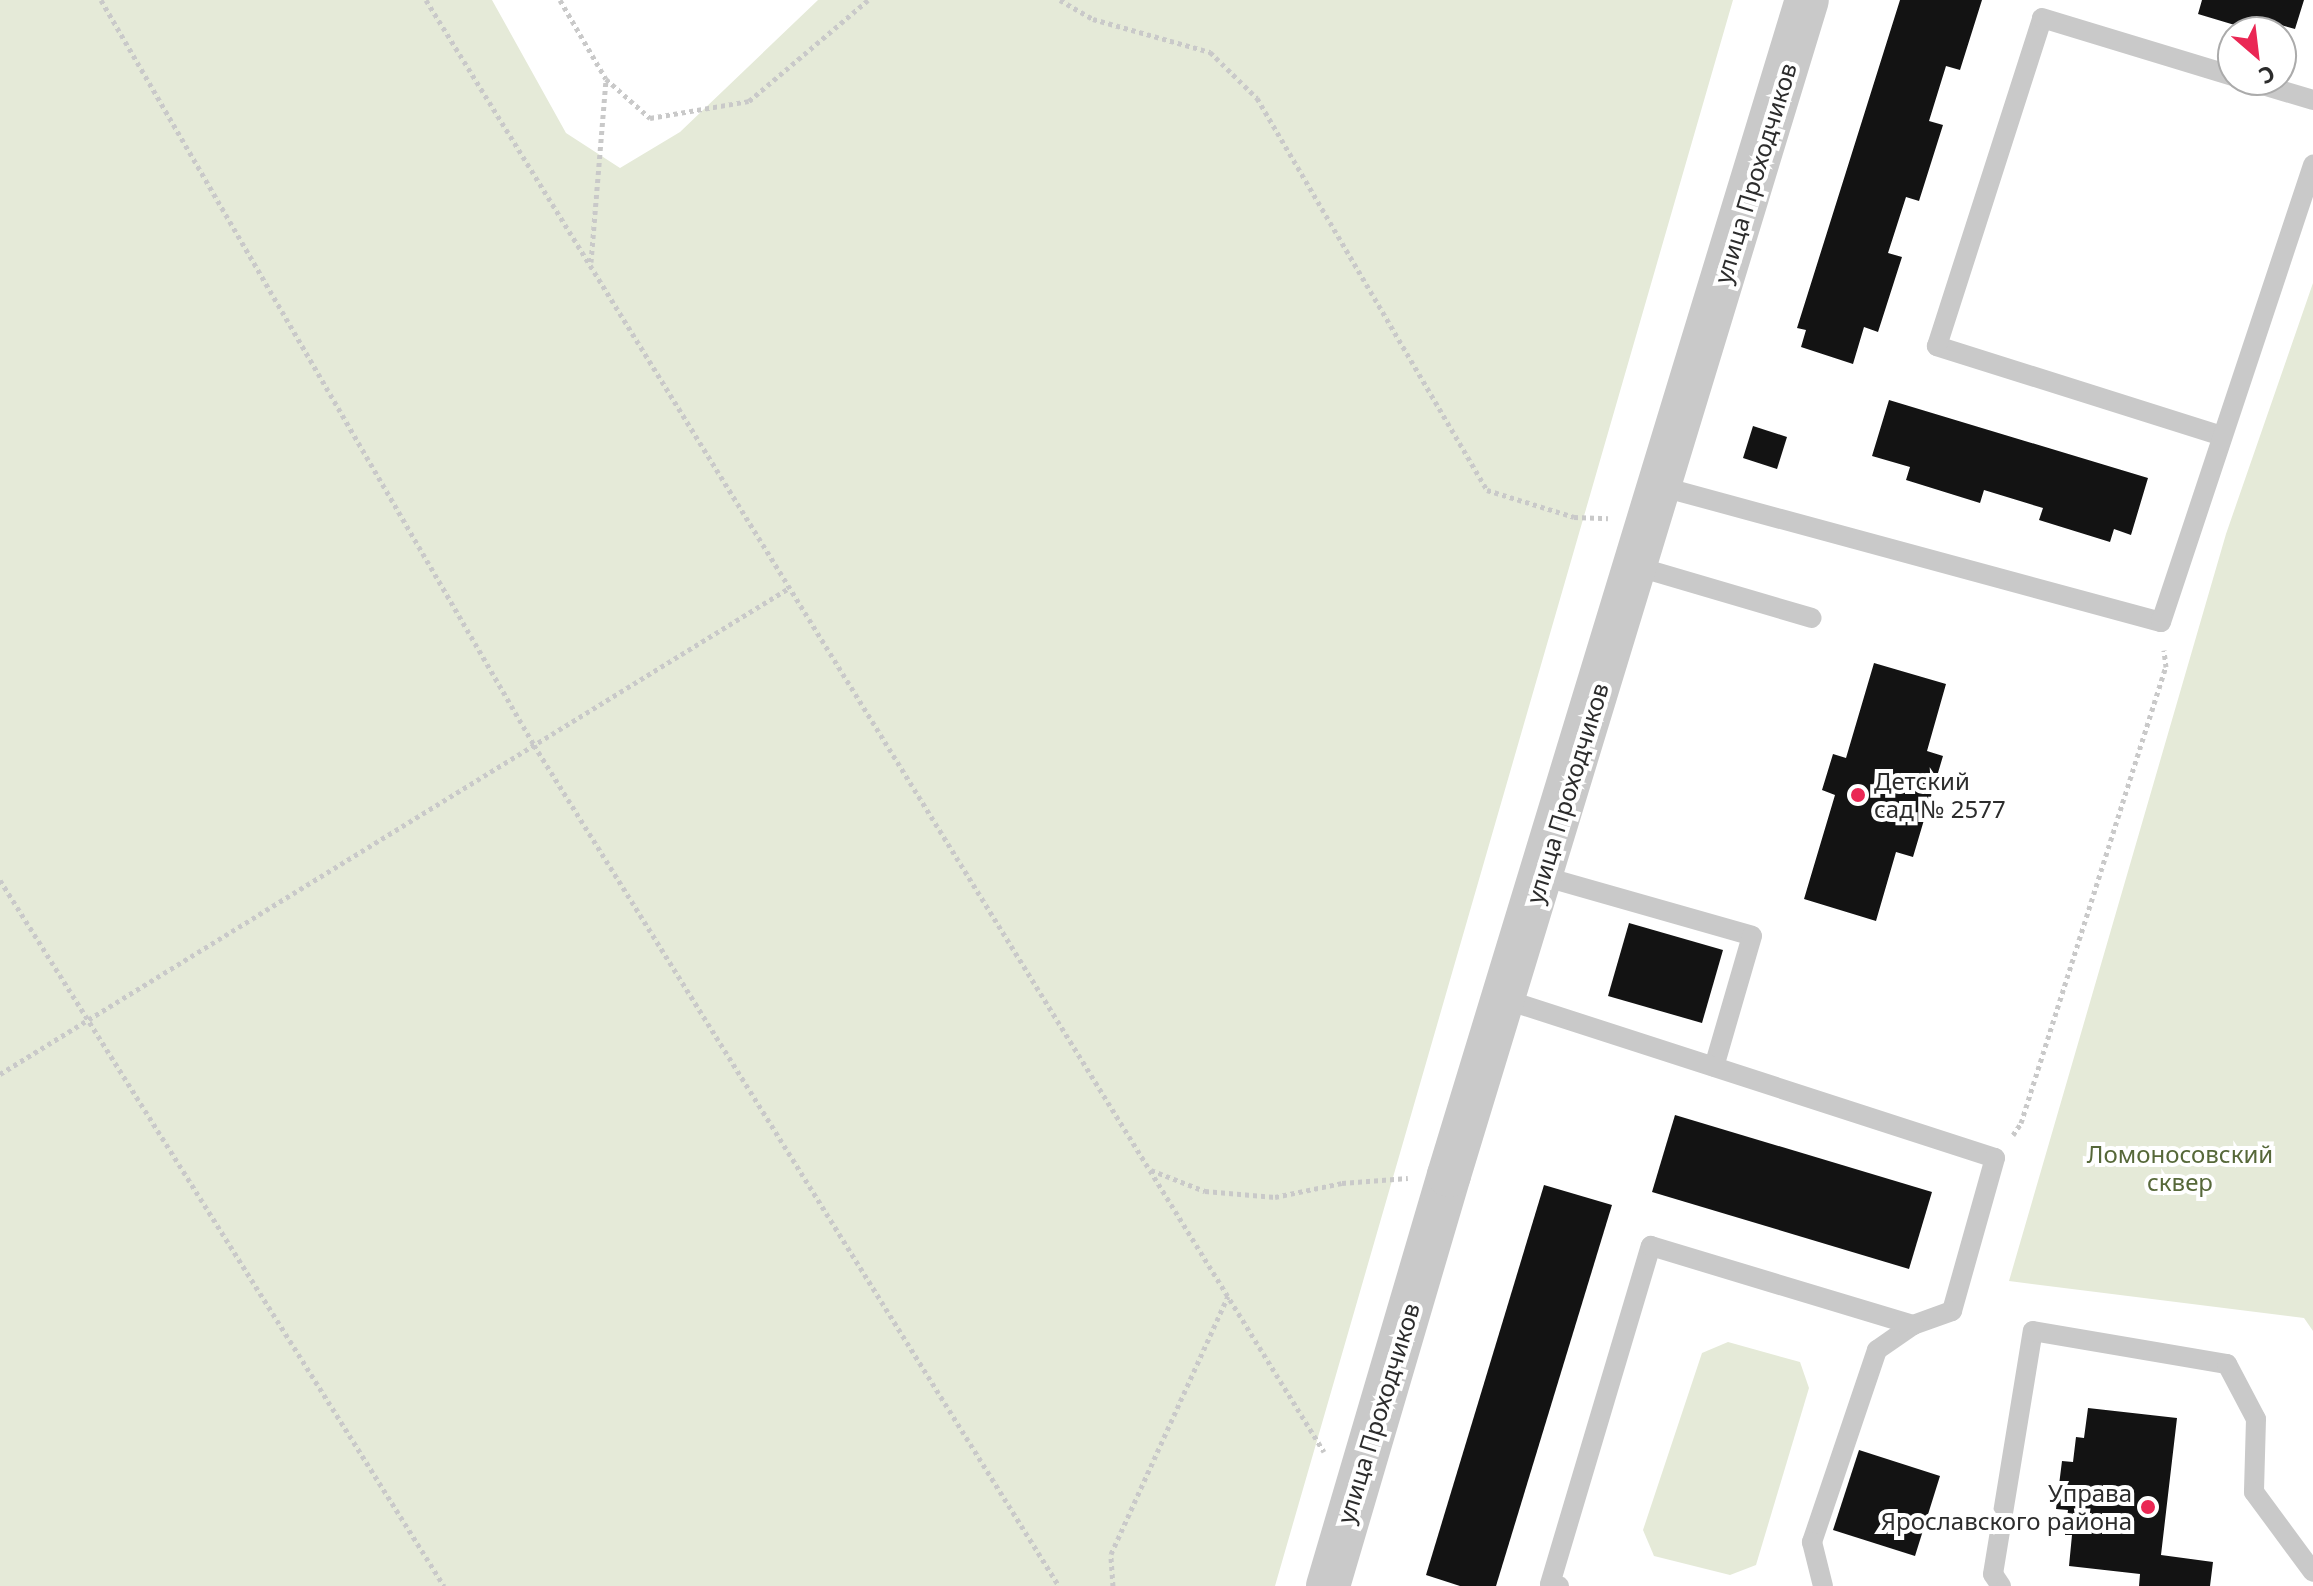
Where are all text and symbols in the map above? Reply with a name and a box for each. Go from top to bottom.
north arrow [2217,16,2297,96]
street label: улица Проходчиков [1708,59,1802,287]
text: С [2254,59,2281,92]
street label: улица Проходчиков [1520,679,1614,907]
place label: Детский сад № 2577 [1874,767,2006,823]
marker: Детский сад № 2577 [1849,786,1867,804]
park label: Ломоносовский сквер [2087,1140,2273,1196]
street label: улица Проходчиков [1331,1299,1425,1527]
place label: Управа Ярославского района [1881,1479,2132,1535]
marker: Управа Ярославского района [2139,1498,2157,1516]

